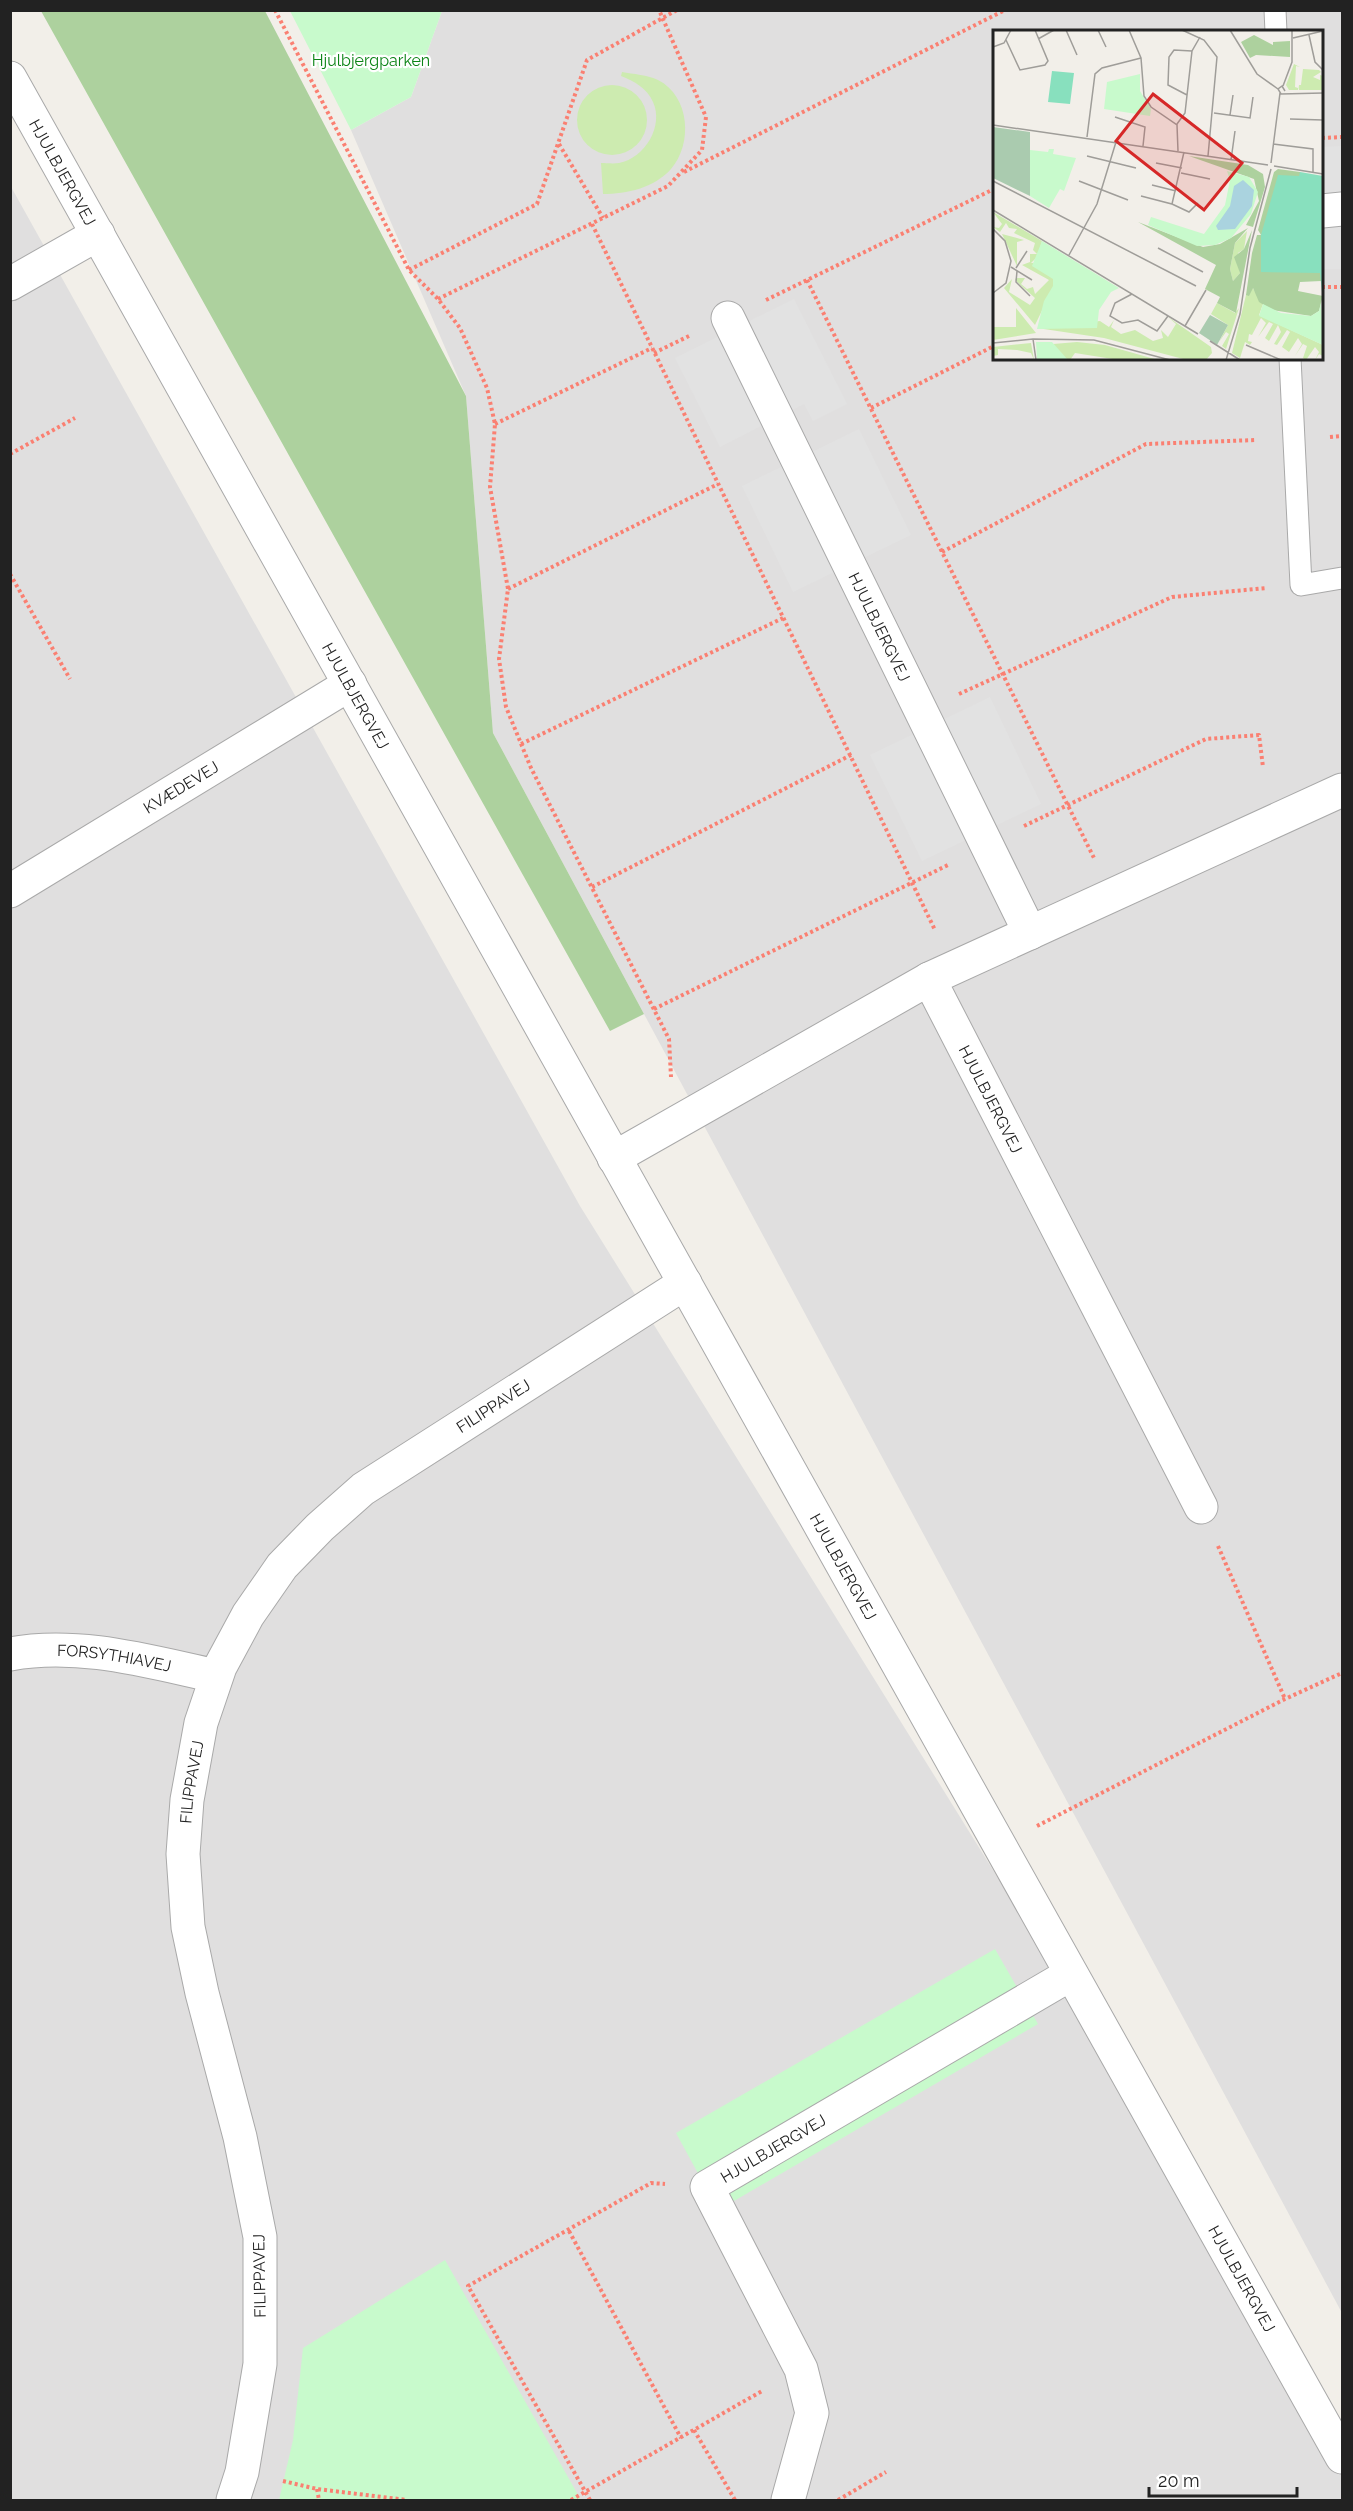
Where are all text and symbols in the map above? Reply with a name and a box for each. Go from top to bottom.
inset map [993,30,1323,360]
park label: Hjulbjergparken [312,51,430,70]
street label: HJULBJERGVEJ [25,116,100,229]
street label: HJULBJERGVEJ [844,569,914,685]
street label: HJULBJERGVEJ [318,639,393,753]
street label: KVÆDEVEJ [140,757,222,818]
street label: HJULBJERGVEJ [955,1042,1026,1156]
street label: FILIPPAVEJ [453,1376,534,1437]
street label: HJULBJERGVEJ [806,1510,880,1623]
street label: FORSYTHIAVEJ [57,1641,173,1676]
street label: FILIPPAVEJ [176,1739,208,1824]
street label: HJULBJERGVEJ [717,2111,829,2187]
street label: HJULBJERGVEJ [1204,2222,1279,2335]
street label: FILIPPAVEJ [249,2234,270,2318]
scale bar [1149,2460,1298,2498]
text: 20 m [1158,2470,1200,2491]

